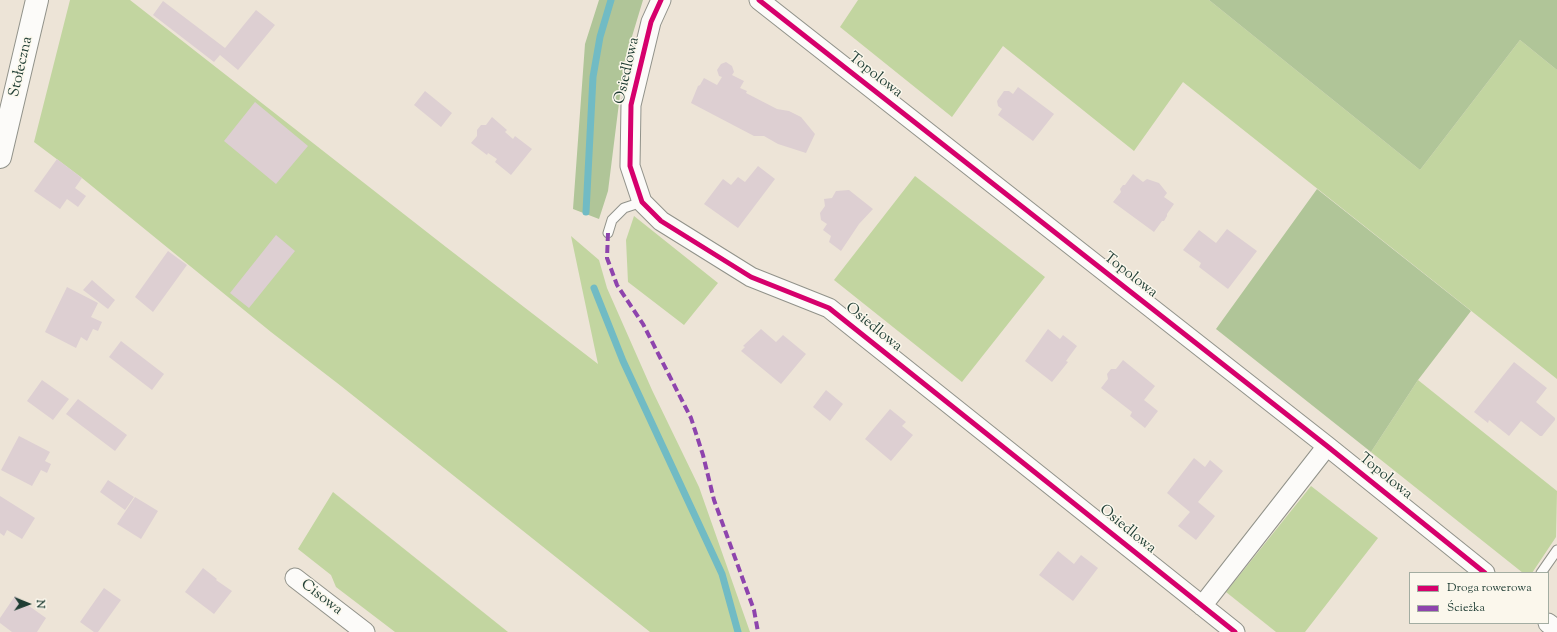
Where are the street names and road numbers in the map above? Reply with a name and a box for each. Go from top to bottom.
street label: Stołeczna [6,35,38,99]
street label: Osiedlowa [612,36,644,106]
street label: Topolowa [844,49,906,103]
street label: Topolowa [1099,249,1161,303]
street label: Osiedlowa [841,300,905,356]
street label: Topolowa [1355,450,1415,504]
street label: Osiedlowa [1095,502,1159,558]
street label: Cisowa [297,576,345,620]

